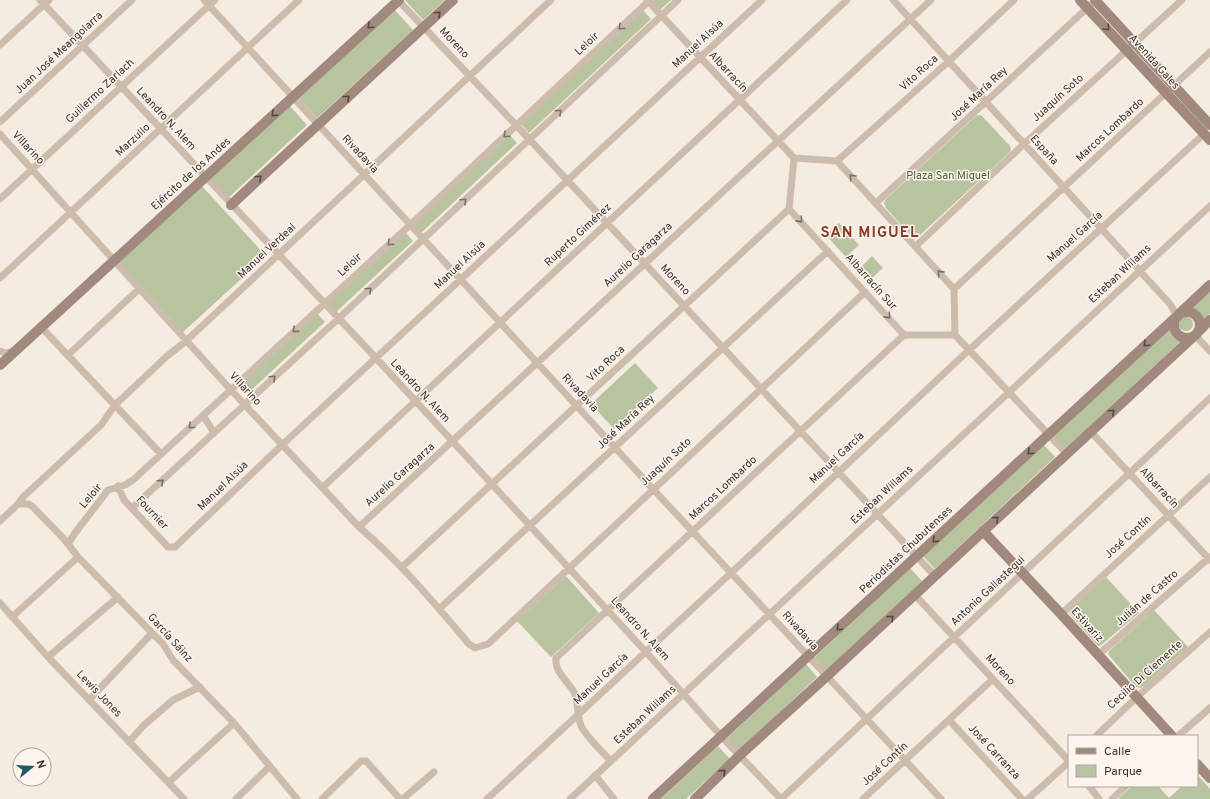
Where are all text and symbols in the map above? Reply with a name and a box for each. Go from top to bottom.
street label: Juan José Meangolarra [12,9,106,97]
one-way arrow [433,11,441,18]
street label: Manuel Alsúa [669,17,727,71]
one-way arrow [367,22,375,29]
one-way arrow [618,22,626,29]
one-way arrow [1102,23,1110,31]
street label: Moreno [436,25,472,61]
street label: Leloir [572,29,603,59]
street label: Avenida Gales [1126,32,1182,92]
street label: Albarracín [705,48,751,96]
street label: Vito Roca [897,52,941,94]
street label: Guillermo Zarlach [63,56,137,126]
street label: José María Rey [947,64,1011,124]
street label: Juaquín Soto [1029,71,1087,125]
street label: Leandro N. Alem [133,85,199,153]
street label: Marcos Lombardo [1073,95,1147,165]
one-way arrow [342,96,350,103]
one-way arrow [271,110,279,117]
one-way arrow [554,110,561,117]
street label: Marzullo [113,120,153,160]
street label: Villarino [9,128,47,168]
one-way arrow [503,130,511,137]
street label: Rivadavia [339,132,382,176]
street label: España [1027,132,1061,168]
street label: Ejército de los Andes [148,135,234,213]
park label: Plaza San Miguel [906,169,990,183]
one-way arrow [849,174,857,182]
one-way arrow [255,176,262,183]
one-way arrow [459,198,467,206]
street label: Ruperto Giménez [542,200,614,270]
street label: Manuel García [1044,208,1106,266]
one-way arrow [795,216,802,223]
street label: Aurelio Garagarza [601,219,676,291]
street label: Manuel Verdeal [235,220,299,282]
district label: SAN MIGUEL [820,224,920,243]
one-way arrow [387,238,395,245]
street label: Manuel Alsúa [431,238,489,292]
street label: Esteban Willams [1086,241,1154,307]
street label: Leloir [335,250,366,280]
street label: Albarracín Sur [842,251,900,314]
street label: Moreno [657,262,693,298]
one-way arrow [937,270,945,278]
one-way arrow [364,287,372,295]
one-way arrow [883,311,890,319]
one-way arrow [293,325,300,332]
one-way arrow [1143,340,1151,347]
street label: Vito Roca [584,343,628,385]
street label: Leandro N. Alem [387,357,453,425]
street label: Villarino [226,369,264,409]
street label: Rivadavia [559,371,602,415]
one-way arrow [269,376,276,383]
street label: José María Rey [594,392,658,452]
one-way arrow [1107,409,1115,417]
one-way arrow [188,421,196,428]
street label: Manuel García [807,429,867,487]
street label: Juaquín Soto [638,435,694,489]
street label: Aurelio Garagarza [362,440,438,510]
one-way arrow [1027,447,1035,454]
street label: Marcos Lombardo [686,453,760,523]
street label: Manuel Alsúa [195,458,251,514]
street label: Esteban Willams [848,462,916,528]
street label: Albarracín [1136,464,1182,512]
one-way arrow [156,479,164,486]
street label: Leloir [77,480,106,511]
street label: Fournier [133,493,172,533]
street label: Periodistas Chubutenses [857,503,955,597]
street label: José Contín [1102,512,1154,562]
one-way arrow [991,517,999,524]
one-way arrow [932,535,939,542]
street label: Antonio Gallastegui [948,553,1028,629]
street label: Julián de Castro [1113,567,1181,629]
street label: Leandro N. Alem [608,594,672,664]
street label: Estivariz [1068,605,1106,645]
street label: Rivadavia [779,609,821,654]
street label: García Sáinz [144,611,196,665]
one-way arrow [886,615,893,622]
one-way arrow [836,623,844,631]
street label: Cecilio Di Clemente [1104,637,1186,712]
street label: Manuel García [571,650,631,708]
street label: Moreno [982,652,1018,688]
street label: Lewis Jones [73,668,125,720]
street label: Esteban Willams [611,682,679,748]
street label: José Carranza [965,721,1023,783]
legend [1068,735,1198,787]
street label: José Contín [859,739,911,789]
text: Calle [1104,744,1131,760]
north arrow [12,747,52,787]
text: N [33,758,48,770]
text: Parque [1104,764,1142,780]
one-way arrow [718,769,726,777]

